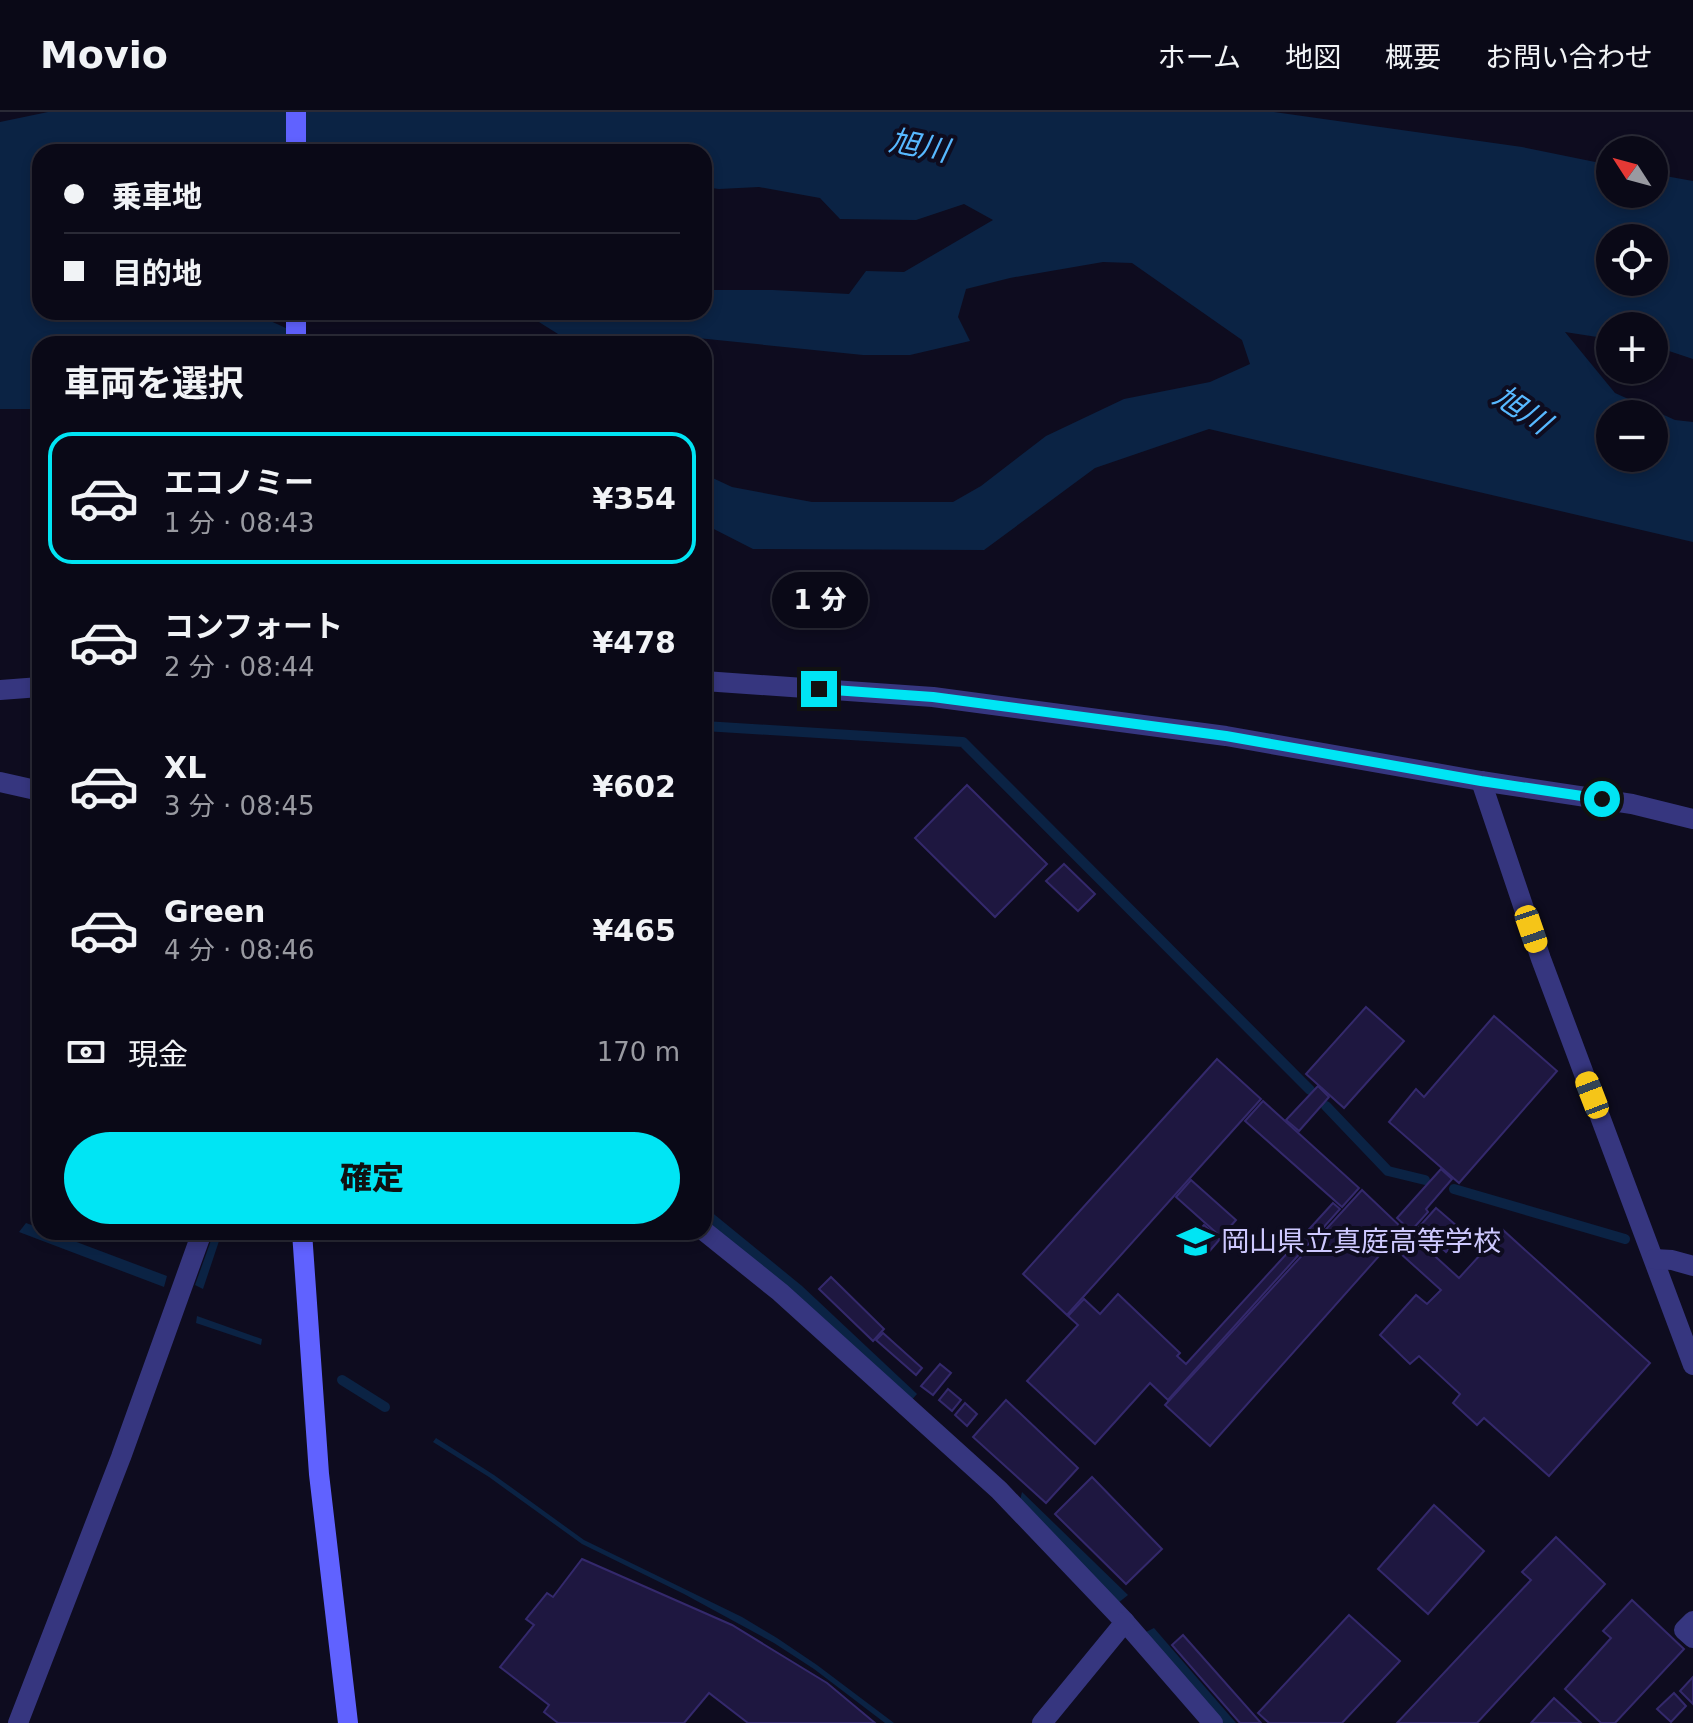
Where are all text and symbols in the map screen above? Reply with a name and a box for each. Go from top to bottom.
text: Movio [40,33,168,77]
text: ホーム [1158,41,1241,74]
text: 地図 [1285,41,1341,74]
text: 概要 [1385,41,1441,74]
text: お問い合わせ [1485,41,1653,74]
water label: 旭川 [886,123,955,169]
north arrow [1596,136,1668,208]
map controls [1596,136,1668,472]
text: 乗車地 [112,179,202,214]
button: locate [1596,224,1668,296]
text: 目的地 [112,256,202,291]
button: + [1596,312,1668,384]
text: 車両を選択 [64,363,244,404]
water label: 旭川 [1488,378,1559,443]
button: − [1596,400,1668,472]
icon: car [68,462,140,534]
text: エコノミー [164,465,314,500]
text: ¥354 [593,481,676,516]
text: 1 分 · 08:43 [164,508,315,538]
callout: 1 分 [771,573,867,629]
text: 1 分 [793,585,847,615]
icon: car [68,606,140,678]
text: コンフォート [164,609,343,644]
text: ¥478 [593,625,676,660]
text: 2 分 · 08:44 [164,652,315,682]
route end [801,671,837,707]
icon: car [68,750,140,822]
text: XL [164,750,206,785]
text: ¥602 [593,769,676,804]
route start [1584,781,1620,817]
text: 3 分 · 08:45 [164,791,315,821]
icon: car [68,894,140,966]
text: Green [164,894,265,929]
car [1512,902,1550,956]
text: ¥465 [593,913,676,948]
text: 4 分 · 08:46 [164,935,315,965]
icon: cash [64,1030,108,1074]
text: 現金 [128,1037,188,1072]
text: 170 m [597,1037,680,1067]
car [1572,1068,1612,1122]
button: 確定 [64,1132,680,1224]
school or university icon: 岡山県立真庭高等学校 [1176,1222,1214,1260]
place label: 岡山県立真庭高等学校 [1221,1225,1501,1258]

